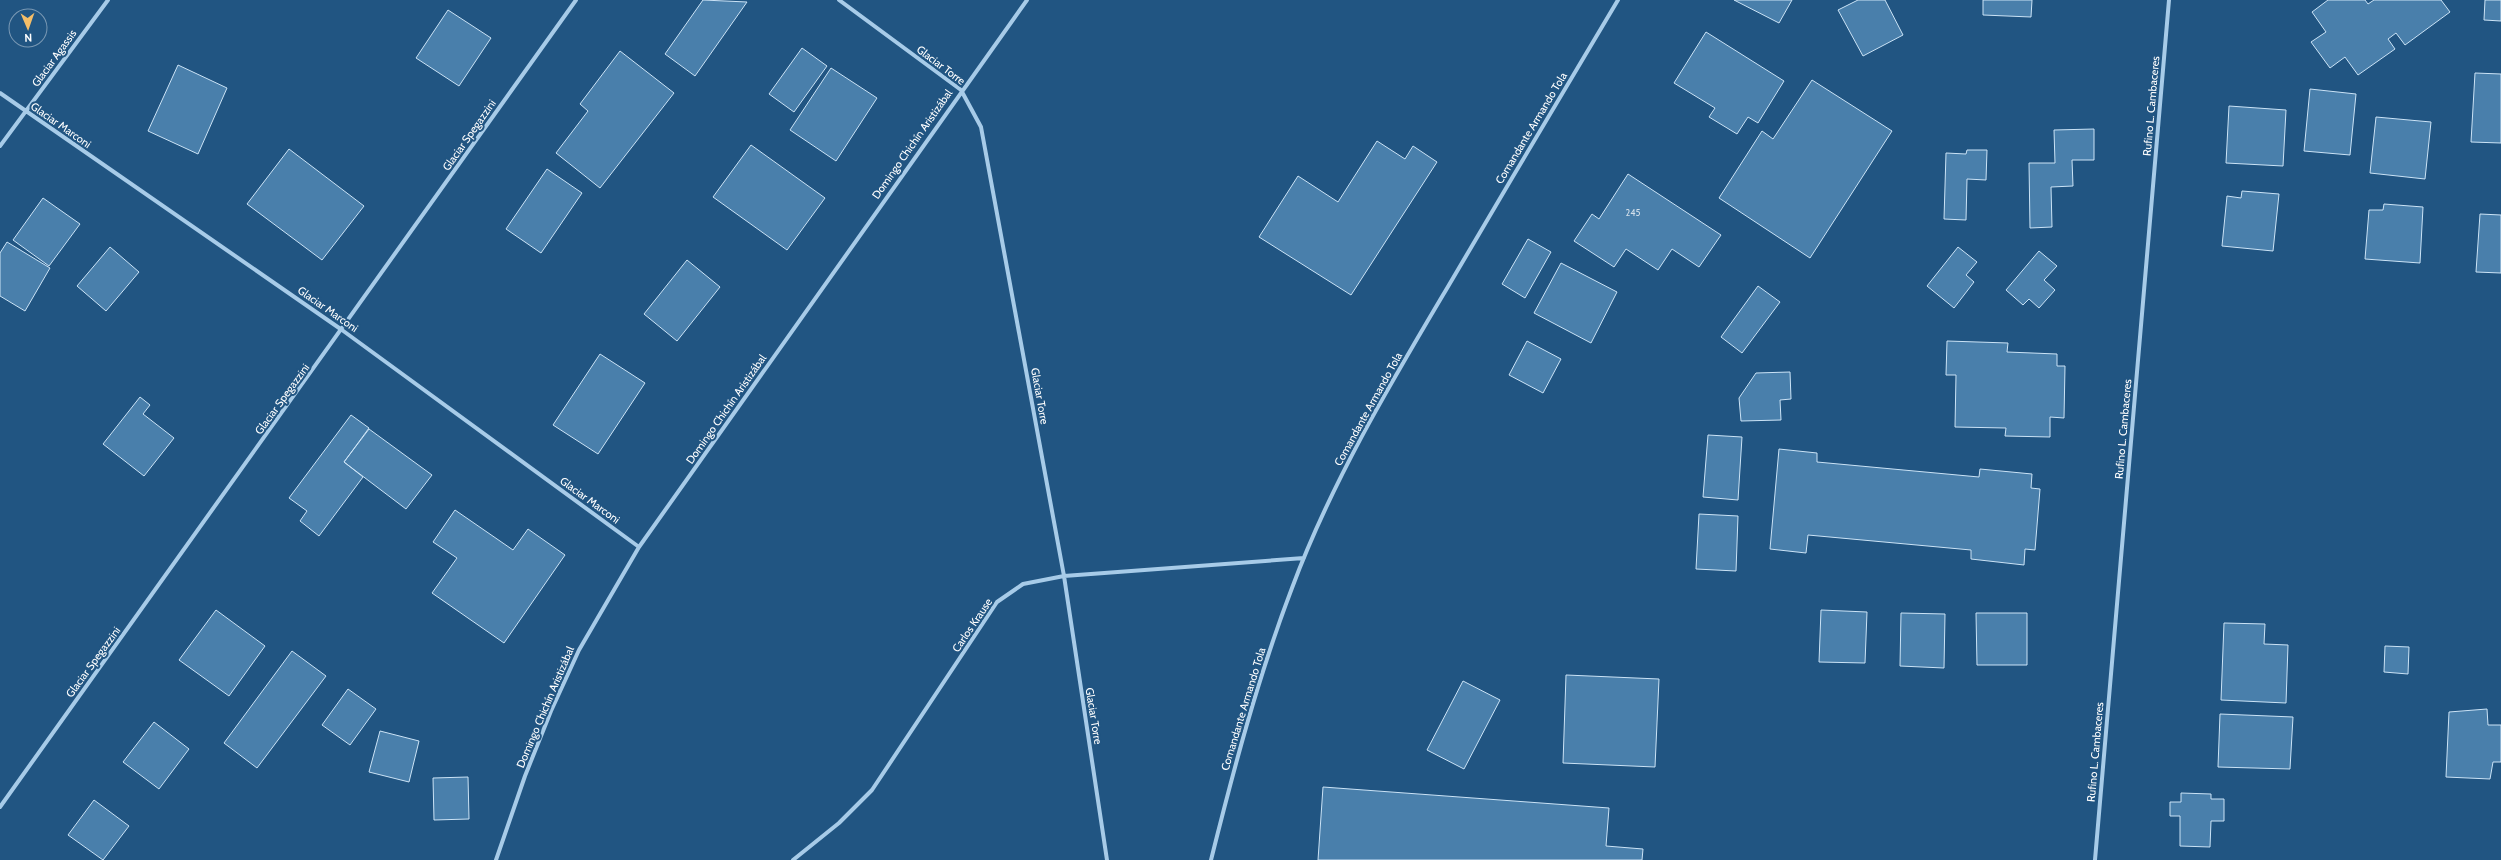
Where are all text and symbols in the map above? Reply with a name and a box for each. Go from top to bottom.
north arrow [8,8,48,48]
street label: Glaciar Agassis [29,26,80,89]
text: N [24,31,32,45]
street label: Glaciar Torre [914,42,968,88]
street label: Rufino L. Cambaceres [2140,55,2162,157]
street label: Comandante Armando Tola [1492,69,1570,186]
street label: Domingo Chichín Aristizábal [869,86,955,202]
street label: Glaciar Spegazzini [439,97,499,173]
street label: Glaciar Marconi [28,99,94,151]
house number: 245 [1626,207,1641,218]
street label: Glaciar Marconi [295,283,361,335]
street label: Comandante Armando Tola [1331,349,1405,468]
street label: Domingo Chichín Aristizábal [683,351,769,467]
street label: Glaciar Spegazzini [252,361,312,437]
street label: Glaciar Torre [1028,367,1052,426]
street label: Rufino L. Cambaceres [2112,378,2134,480]
street label: Glaciar Marconi [557,474,623,526]
street label: Carlos Krause [949,595,995,655]
street label: Glaciar Spegazzini [63,624,123,700]
street label: Domingo Chichín Aristizábal [513,644,577,770]
street label: Comandante Armando Tola [1218,645,1269,772]
street label: Glaciar Torre [1083,687,1105,746]
street label: Rufino L. Cambaceres [2084,701,2106,803]

